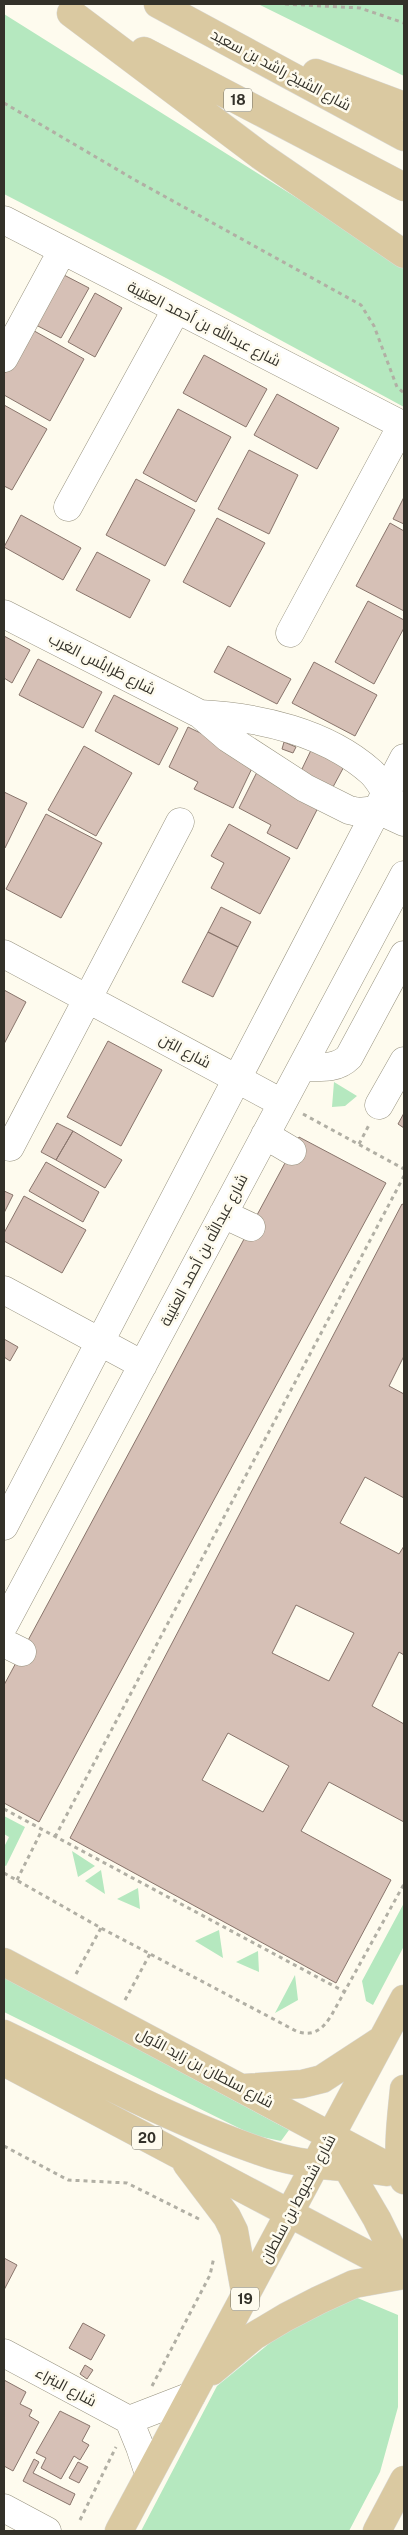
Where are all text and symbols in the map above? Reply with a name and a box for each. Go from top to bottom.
street label: شارع الشيخ راشد بن سعيد [207,25,354,116]
road number: 18 [224,88,252,112]
street label: شارع عبدالله بن أحمد العتيبة [124,277,284,372]
street label: شارع طَرابلُس الغرب [45,629,159,700]
street label: شارع البُن [155,1030,214,1074]
street label: شارع عبدالله بن أحمد العتيبة [155,1171,253,1330]
street label: شارع سلطان بن زايد الأول [132,2024,277,2114]
road number: 20 [132,2126,162,2150]
street label: شارع شخبوط بن سلطان [256,2132,341,2267]
road number: 19 [231,2288,259,2310]
street label: شارع البتراء [32,2363,100,2412]

